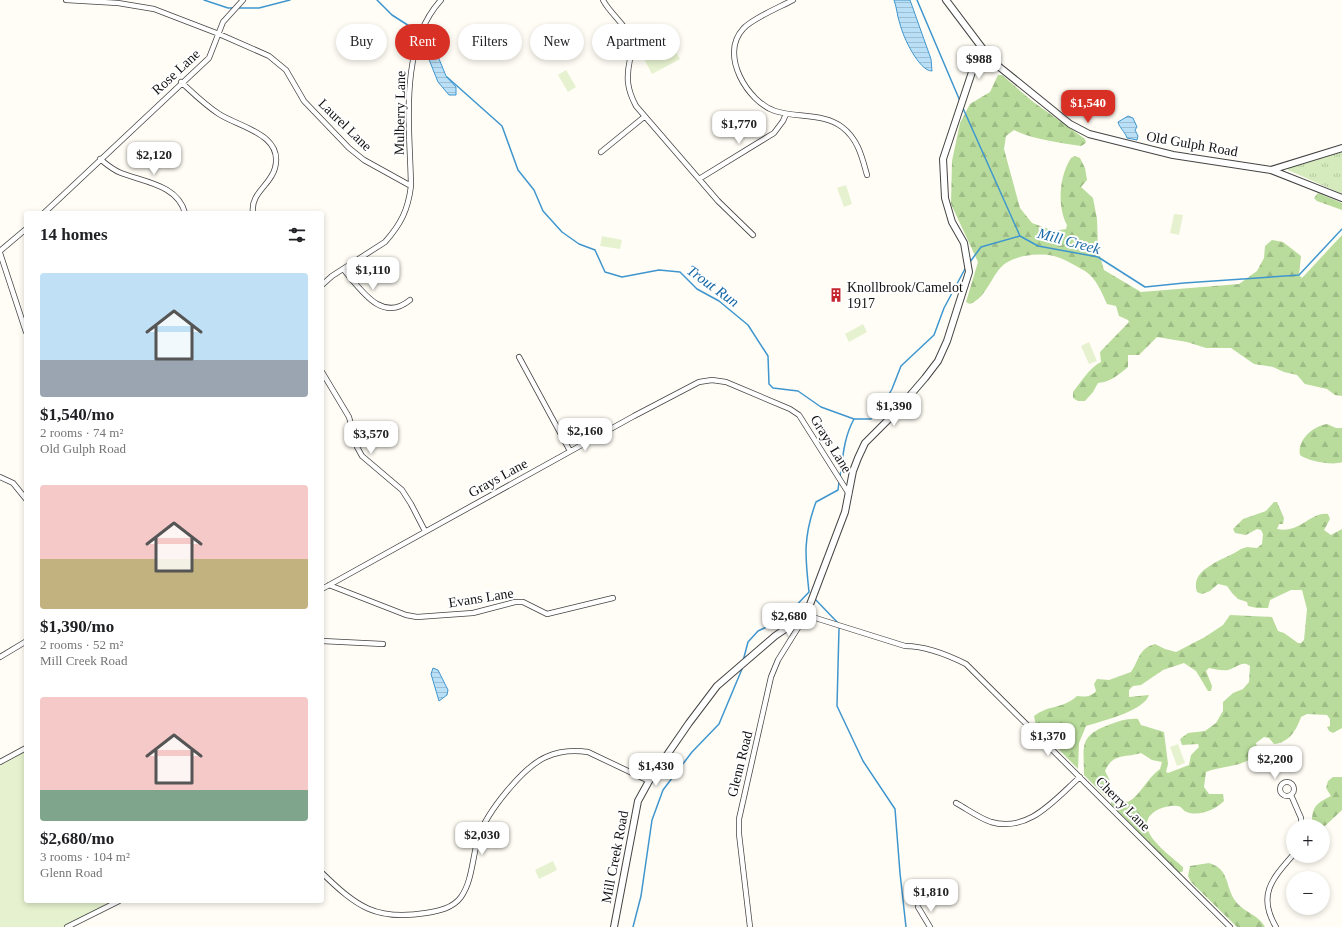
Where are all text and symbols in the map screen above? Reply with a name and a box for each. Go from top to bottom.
chip: Buy [336,24,387,60]
chip: Rent [395,24,450,60]
chip: Filters [458,24,522,60]
chip: New [530,24,584,60]
chip: Apartment [592,24,680,60]
street label: Rose Lane [149,46,203,98]
pin: $988 [955,46,1003,80]
text: $988 [966,51,992,66]
street label: Mulberry Lane [392,71,408,155]
pin: $1,540 [1055,90,1121,124]
text: $1,540 [1070,95,1106,110]
street label: Laurel Lane [315,96,375,154]
pin: $1,770 [706,111,772,145]
text: $1,770 [721,116,757,131]
street label: Old Gulph Road [1145,129,1239,159]
pin: $2,120 [121,142,187,176]
text: $2,120 [136,147,172,162]
icon: filters [286,224,308,246]
text: 14 homes [40,225,108,244]
water label: Mill Creek [1035,225,1102,257]
pin: $1,110 [340,257,406,291]
text: $1,110 [355,262,391,277]
water label: Trout Run [684,262,742,310]
place label: Knollbrook/Camelot 1917 [847,280,963,311]
building icon: Knollbrook/Camelot 1917 [828,287,844,303]
icon: home [138,299,210,371]
pin: $1,390 [861,393,927,427]
text: $1,390 [876,398,912,413]
text: $1,540/mo [40,405,114,424]
street label: Grays Lane [807,412,855,476]
pin: $2,160 [552,418,618,452]
pin: $3,570 [338,421,404,455]
text: $2,160 [567,423,603,438]
text: 2 rooms · 74 m² [40,425,123,440]
text: $3,570 [353,426,389,441]
text: Old Gulph Road [40,441,126,456]
street label: Grays Lane [466,456,530,500]
icon: home [138,511,210,583]
street label: Evans Lane [447,585,515,611]
pin: $2,680 [756,603,822,637]
text: $2,680 [771,608,807,623]
text: $1,390/mo [40,617,114,636]
text: 2 rooms · 52 m² [40,637,123,652]
text: Mill Creek Road [40,653,127,668]
icon: home [138,723,210,795]
pin: $1,370 [1015,723,1081,757]
text: $1,370 [1030,728,1066,743]
street label: Glenn Road [725,730,755,798]
pin: $2,200 [1242,746,1308,780]
text: $2,200 [1257,751,1293,766]
pin: $1,430 [623,753,689,787]
text: $1,430 [638,758,674,773]
street label: Cherry Lane [1093,774,1153,834]
street label: Mill Creek Road [599,809,631,905]
map controls [1286,819,1330,915]
button: + [1286,819,1330,863]
pin: $2,030 [449,822,515,856]
text: $2,030 [464,827,500,842]
text: $2,680/mo [40,829,114,848]
text: 3 rooms · 104 m² [40,849,130,864]
text: Glenn Road [40,865,102,880]
button: − [1286,871,1330,915]
pin: $1,810 [898,879,964,913]
text: $1,810 [913,884,949,899]

